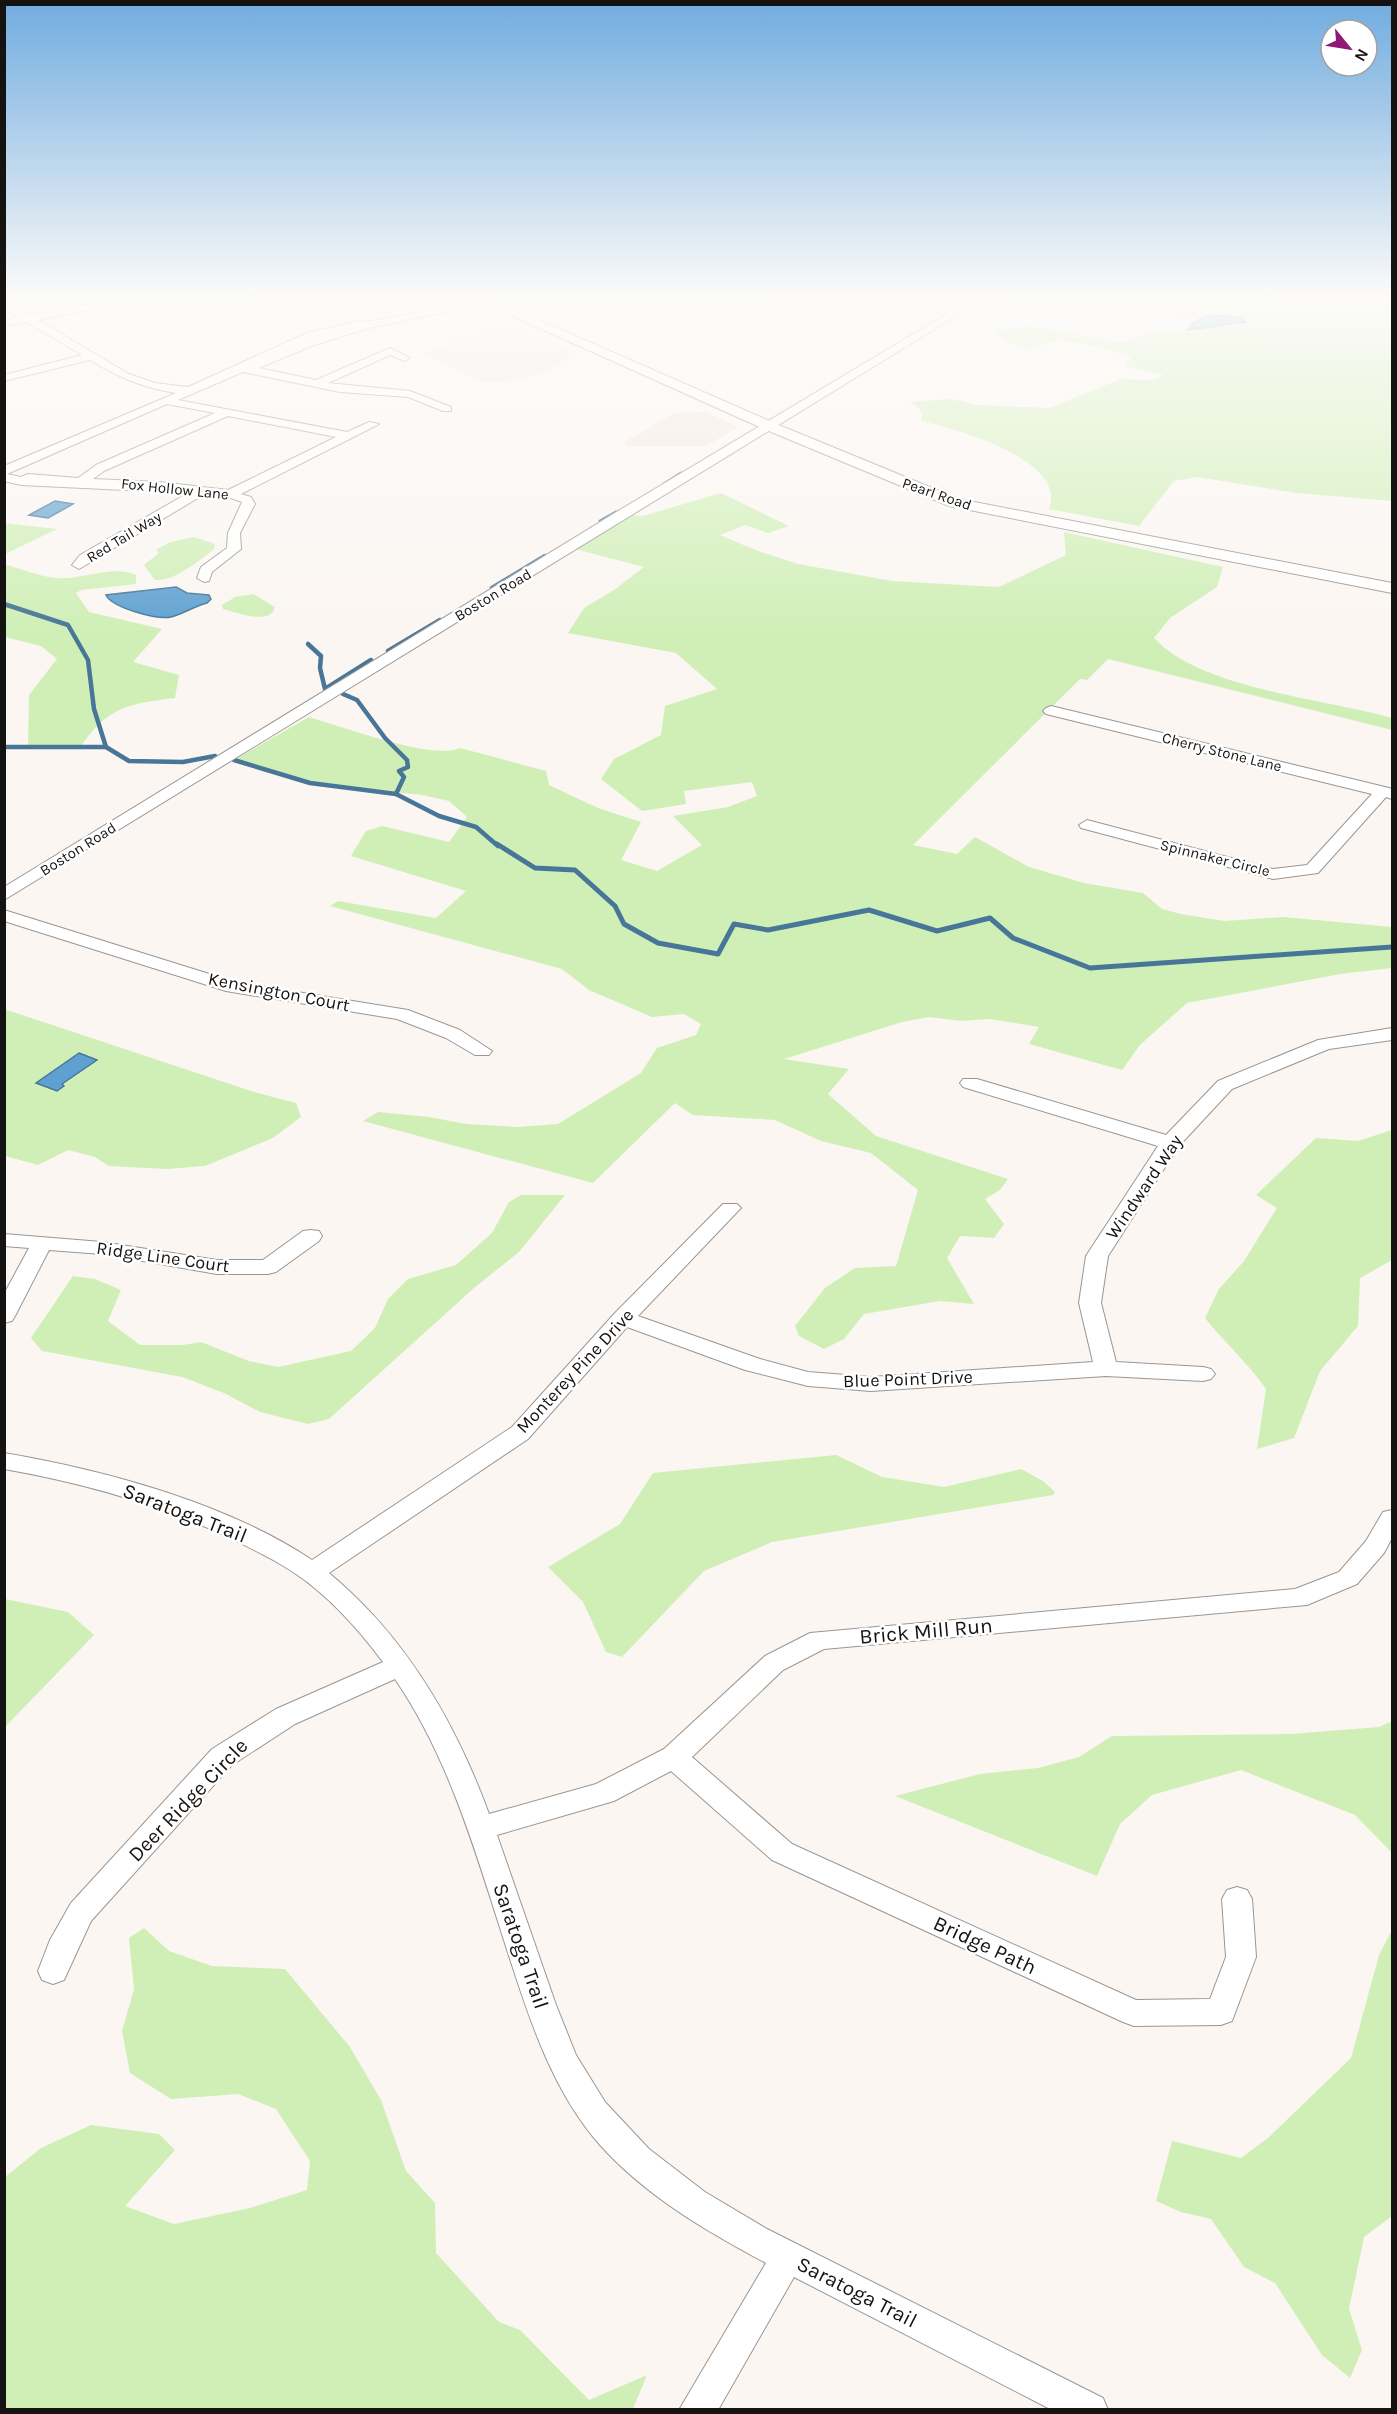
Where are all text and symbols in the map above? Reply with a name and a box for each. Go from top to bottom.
north arrow [1319,18,1379,78]
text: N [1350,46,1373,65]
street label: Fox Hollow Lane [120,474,230,504]
street label: Pearl Road [900,474,974,514]
street label: Red Tail Way [83,508,165,566]
street label: Boston Road [451,565,535,625]
street label: Cherry Stone Lane [1160,728,1284,776]
street label: Boston Road [37,818,119,880]
street label: Spinnaker Circle [1158,836,1272,880]
street label: Kensington Court [206,967,352,1017]
street label: Windward Way [1101,1130,1187,1243]
street label: Ridge Line Court [95,1237,231,1277]
street label: Monterey Pine Drive [512,1304,638,1438]
street label: Blue Point Drive [843,1366,973,1392]
street label: Saratoga Trail [119,1478,251,1548]
street label: Brick Mill Run [858,1613,994,1649]
street label: Deer Ridge Circle [123,1734,253,1866]
street label: Saratoga Trail [488,1880,554,2012]
street label: Bridge Path [930,1911,1040,1979]
street label: Saratoga Trail [793,2251,921,2333]

